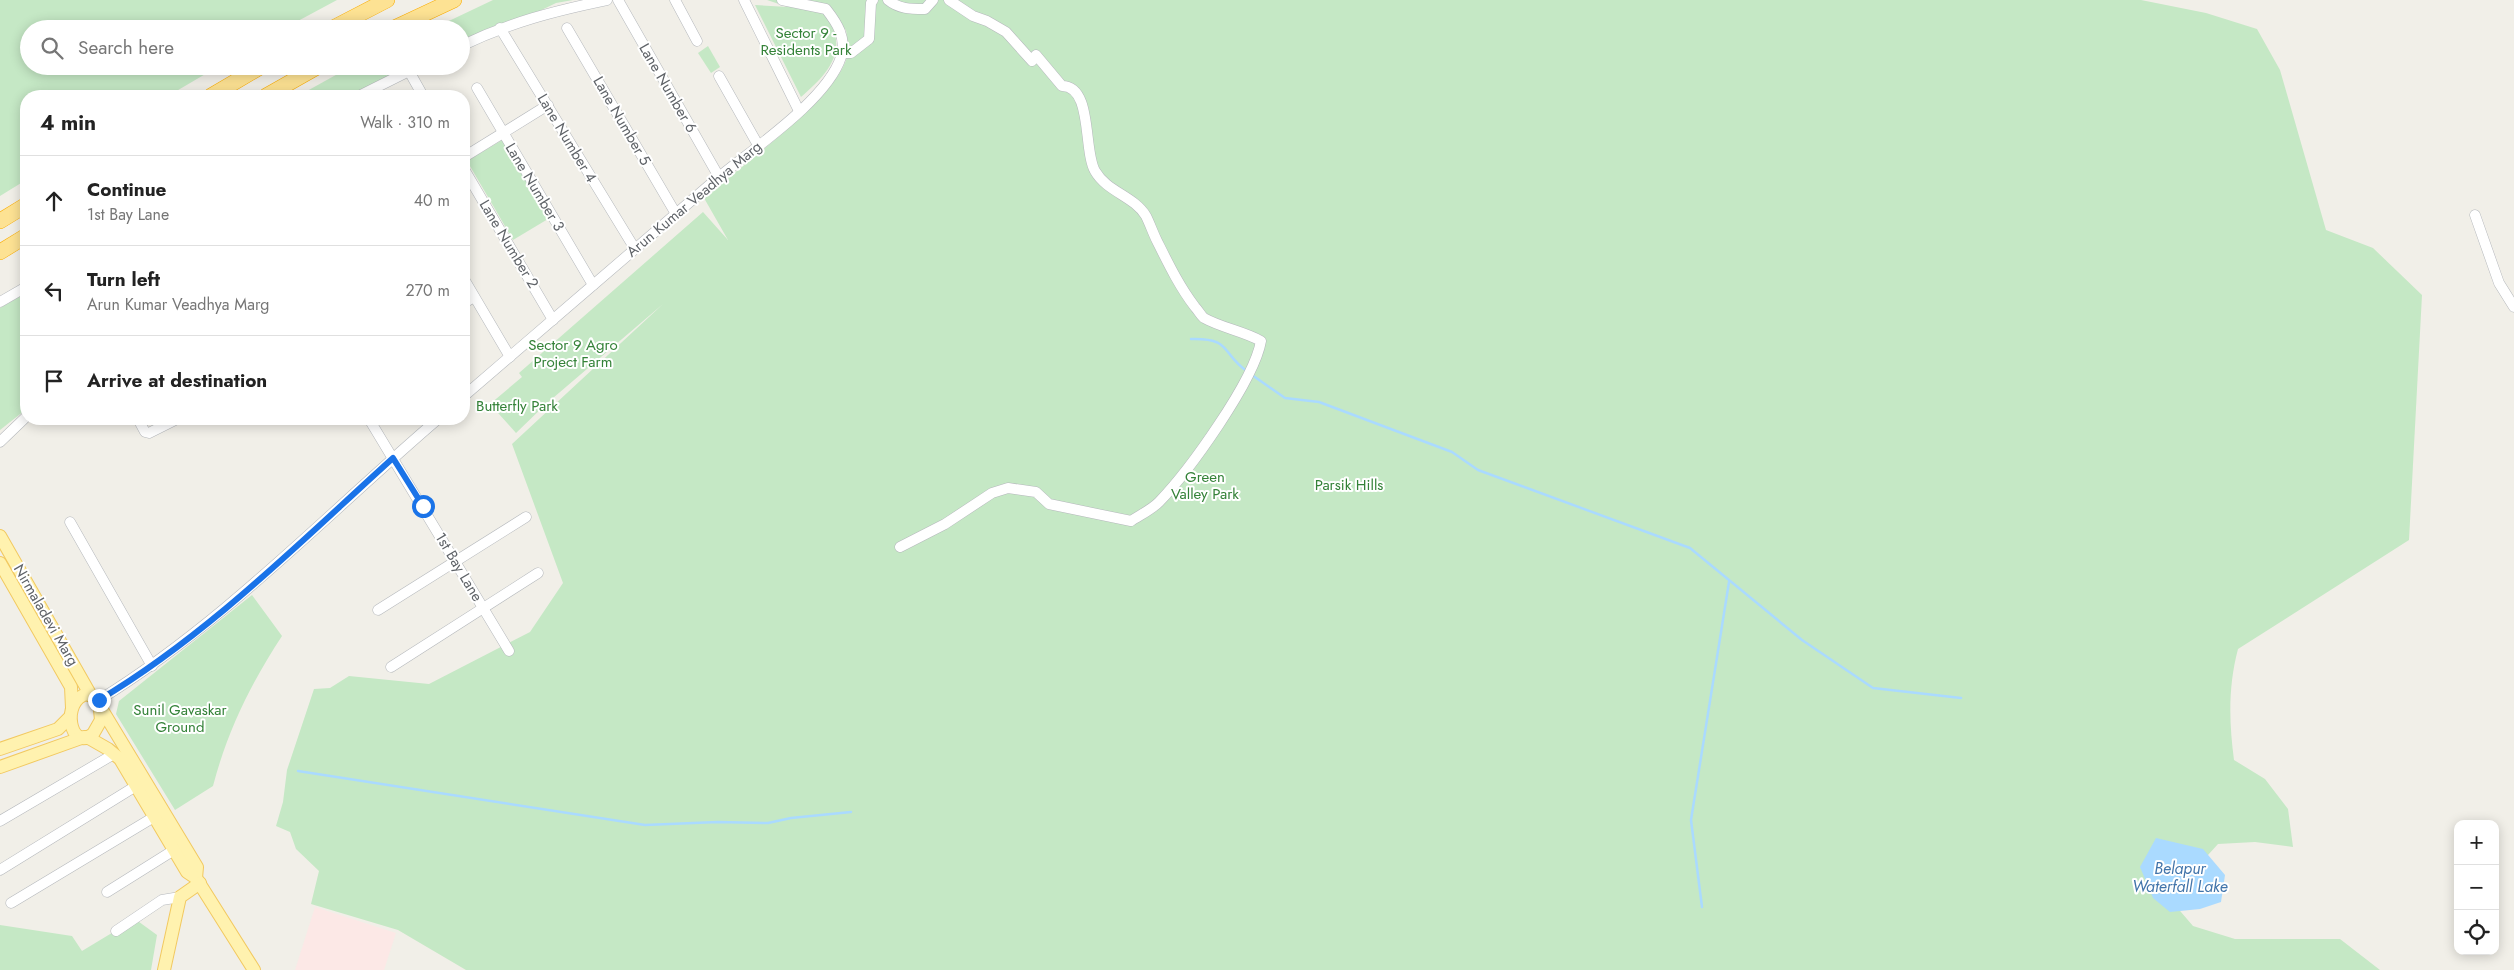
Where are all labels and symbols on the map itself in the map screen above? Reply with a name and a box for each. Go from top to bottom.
park label: Sector 9 - Residents Park [760,22,852,61]
street label: Lane Number 6 [634,39,702,137]
street label: Lane Number 5 [588,72,656,170]
street label: Lane Number 4 [532,90,602,187]
street label: Arun Kumar Veadhya Marg [621,136,767,262]
street label: Lane Number 3 [500,139,570,235]
street label: Lane Number 2 [474,196,544,292]
park label: Sector 9 Agro Project Farm [528,334,618,373]
park label: Butterfly Park [476,395,558,417]
park label: Green Valley Park [1171,466,1239,505]
park label: Parsik Hills [1315,474,1383,496]
route start [412,495,435,518]
street label: 1st Bay Lane [430,528,488,606]
street label: Nirmaladevi Marg [8,560,84,670]
route end [88,689,111,712]
park label: Sunil Gavaskar Ground [133,699,228,738]
water label: Belapur Waterfall Lake [2132,857,2228,898]

